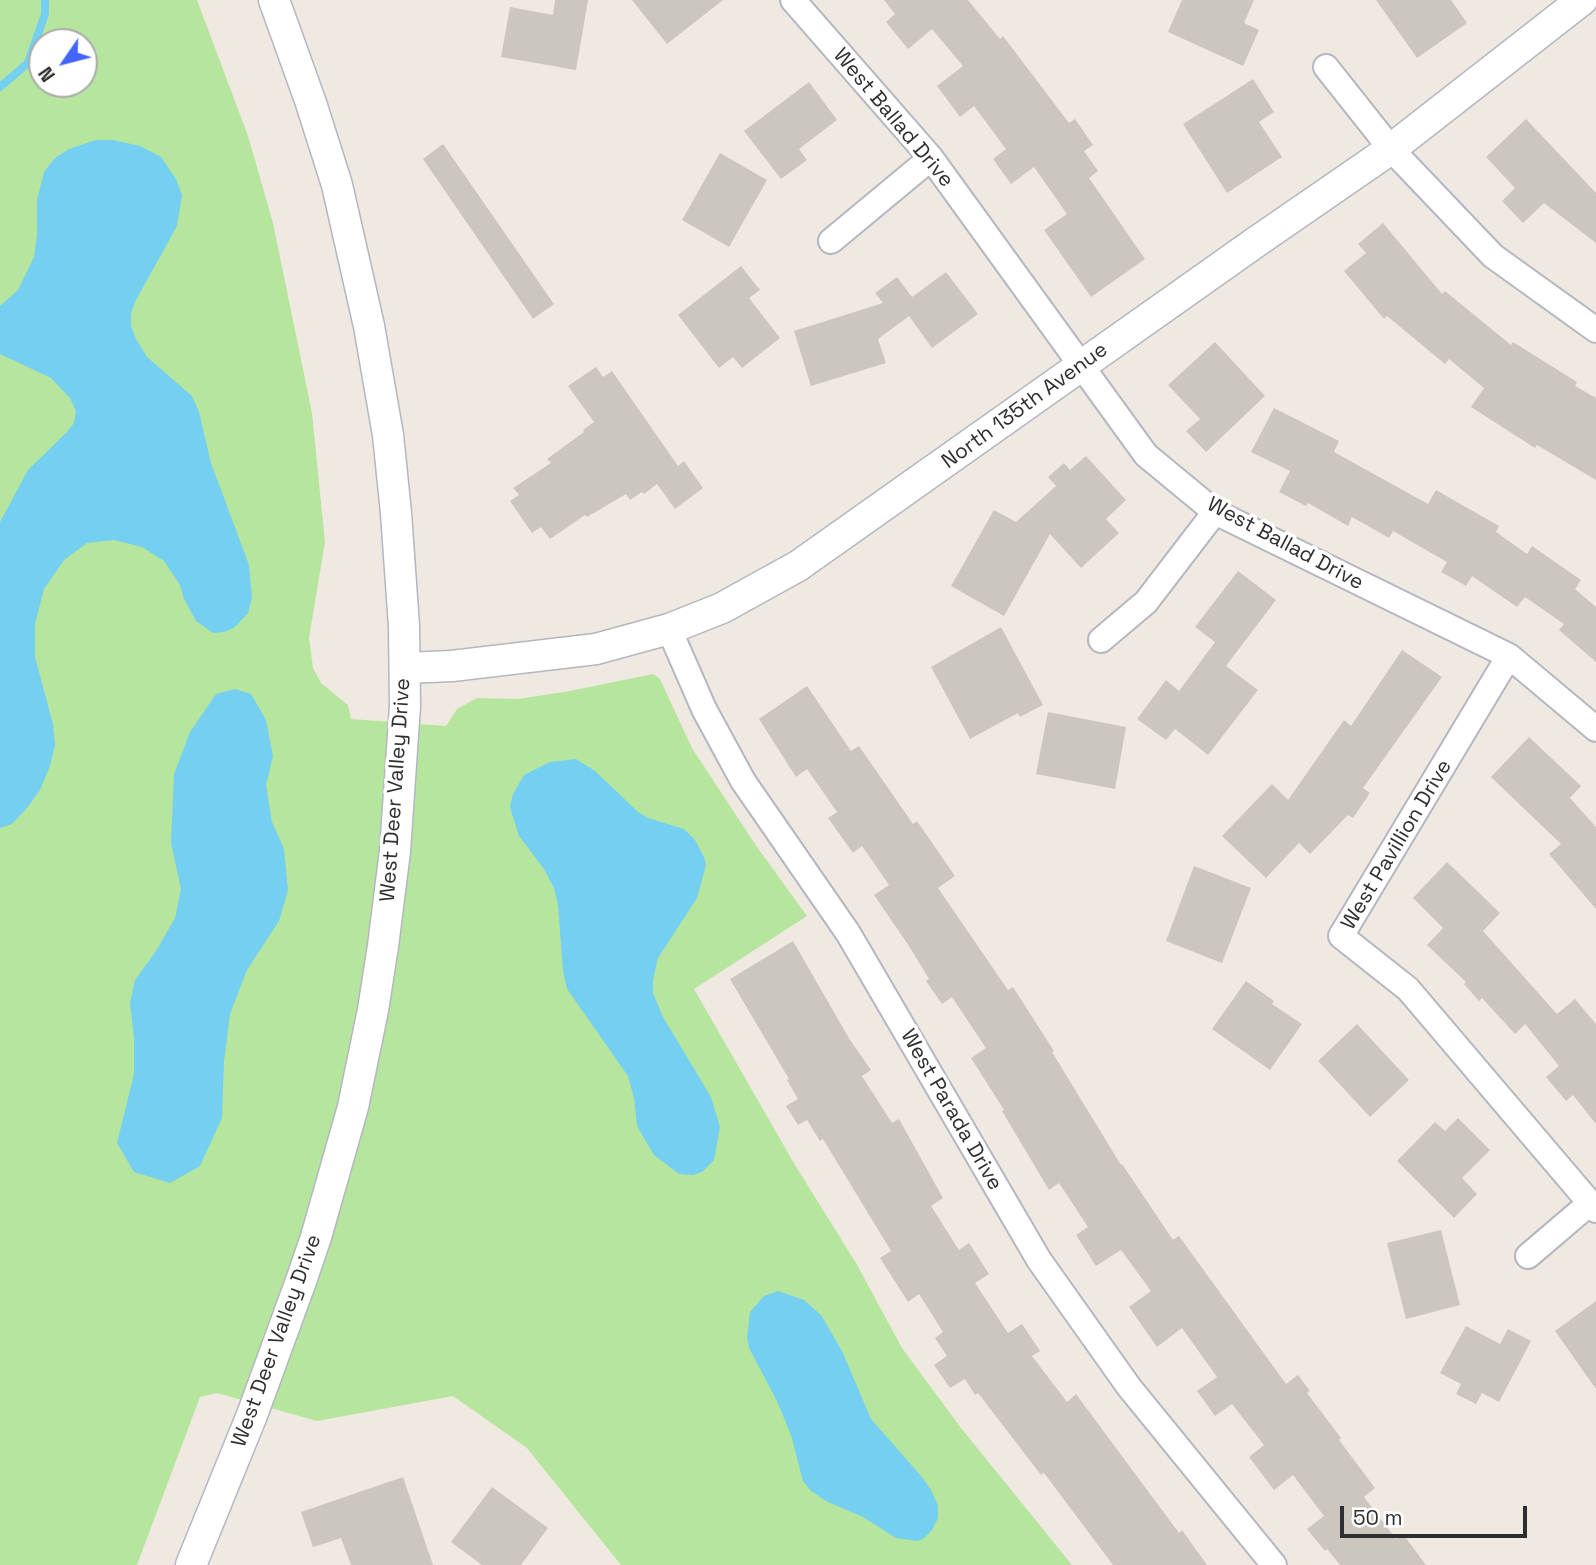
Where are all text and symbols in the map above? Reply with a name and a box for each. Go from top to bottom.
north arrow [28,28,98,98]
street label: West Ballad Drive [828,43,958,193]
text: N [33,62,61,87]
street label: North 135th Avenue [937,337,1113,475]
street label: West Ballad Drive [1202,492,1368,596]
street label: West Deer Valley Drive [376,677,416,903]
street label: West Pavillion Drive [1336,755,1458,935]
street label: West Parada Drive [895,1025,1007,1195]
street label: West Deer Valley Drive [227,1231,327,1451]
scale bar [1344,1492,1531,1536]
text: 50 m [1353,1504,1403,1531]

